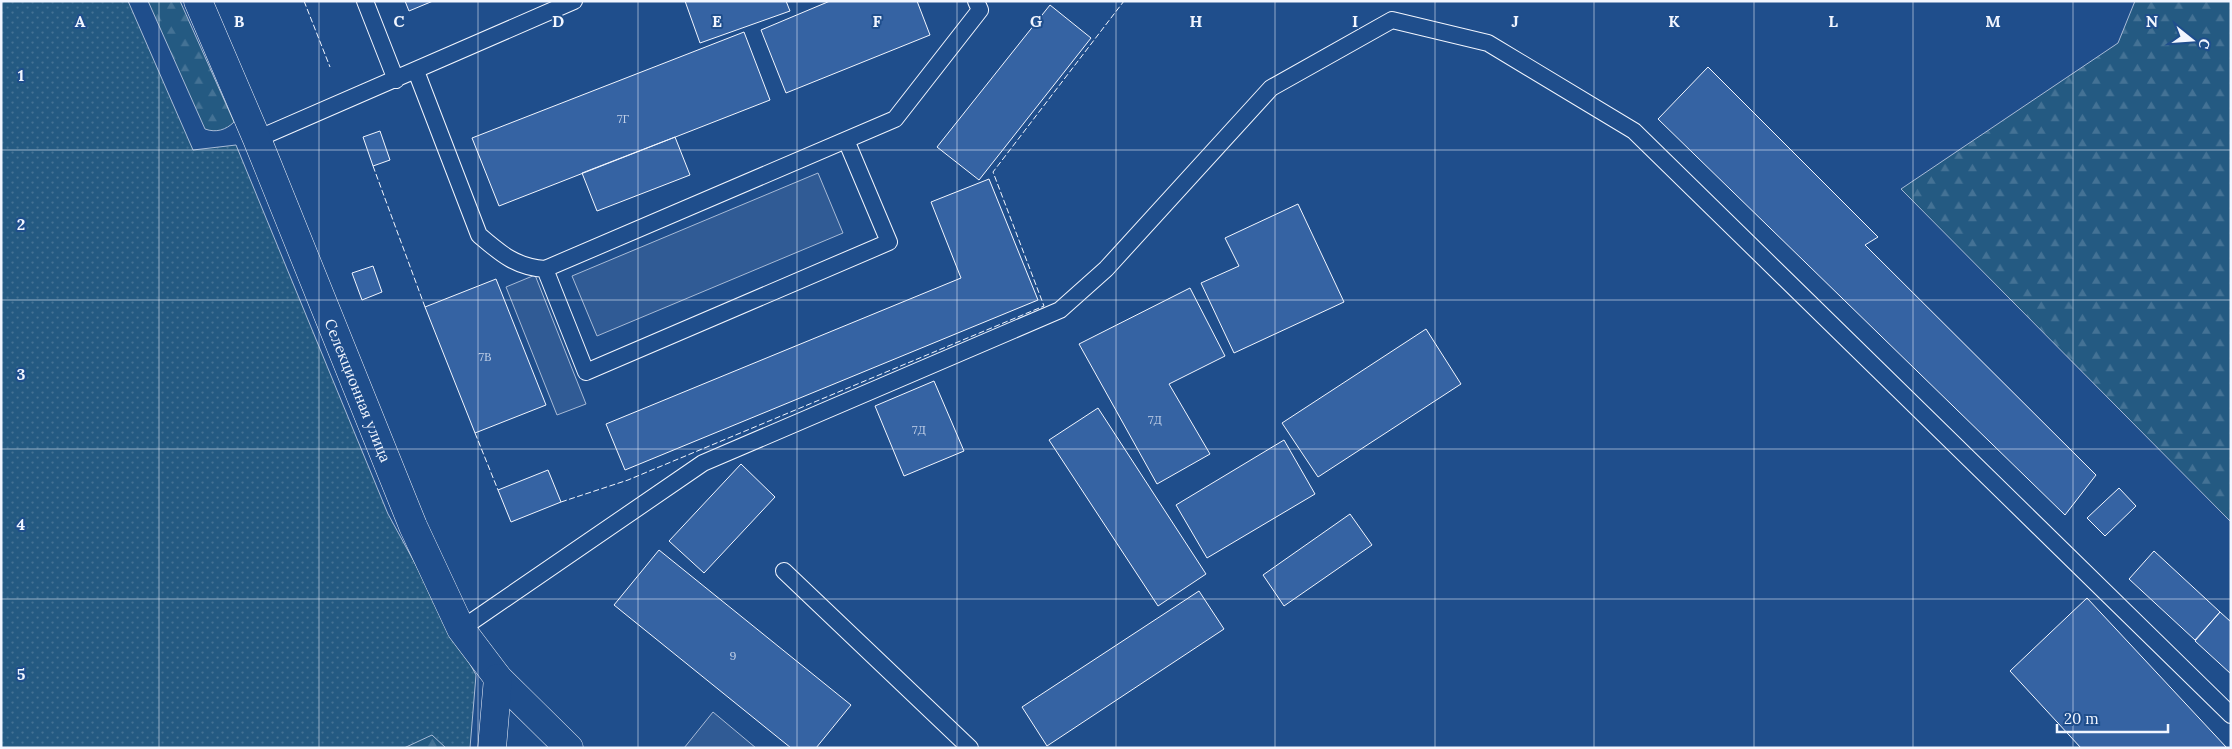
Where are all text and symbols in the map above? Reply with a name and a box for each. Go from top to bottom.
text: A [75,11,86,31]
text: B [234,11,245,31]
text: C [393,11,405,31]
text: D [552,11,564,31]
text: E [712,11,722,31]
text: F [872,11,882,31]
text: G [1030,11,1042,31]
text: H [1190,11,1203,31]
text: I [1352,11,1358,31]
text: J [1511,11,1519,31]
text: K [1668,11,1680,31]
text: L [1828,11,1838,31]
text: M [1985,11,2001,31]
text: N [2146,11,2158,31]
north arrow [2167,15,2217,65]
text: С [2194,37,2214,51]
text: 1 [18,65,24,85]
house number: 7Г [617,111,629,126]
text: 2 [17,214,25,234]
street label: Селекционная улица [321,316,396,465]
house number: 7В [479,349,492,364]
text: 3 [17,364,26,384]
house number: 7Д [1148,412,1162,427]
house number: 7Д [912,422,926,437]
text: 4 [17,514,26,534]
house number: 9 [730,648,737,663]
text: 5 [17,664,26,684]
scale bar [2057,702,2168,734]
text: 20 m [2064,709,2099,728]

